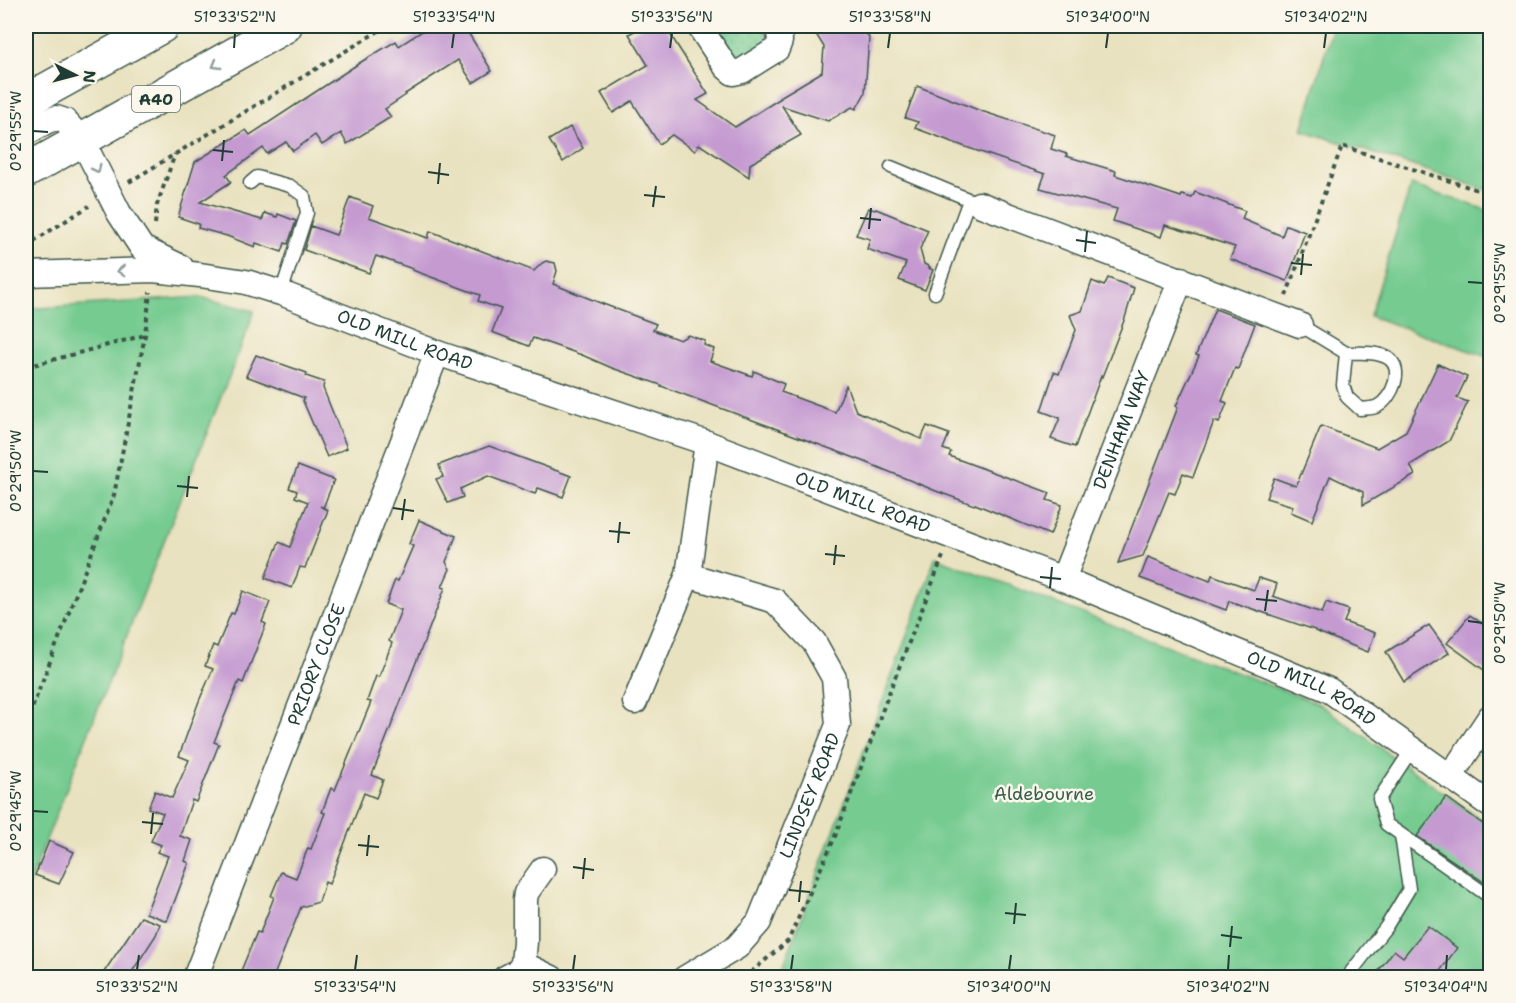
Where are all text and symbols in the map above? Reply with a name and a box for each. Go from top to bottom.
text: 51°33'52"N [194,7,276,27]
text: 51°33'54"N [413,7,495,27]
text: 51°33'56"N [631,7,713,27]
text: 51°33'58"N [849,7,931,27]
text: 51°34'00"N [1066,7,1150,27]
text: 51°34'02"N [1284,7,1368,27]
north arrow [45,45,105,105]
one-way arrow [212,58,222,69]
text: N [78,69,101,84]
road number: A40 [132,86,180,112]
text: 0°29'55"W [6,91,26,171]
one-way arrow [89,162,101,173]
text: 0°29'55"W [1490,243,1510,323]
one-way arrow [116,265,125,278]
street label: OLD MILL ROAD [334,304,476,376]
street label: DENHAM WAY [1087,367,1156,493]
text: 0°29'50"W [6,430,26,512]
street label: OLD MILL ROAD [792,466,934,539]
text: 0°29'50"W [1490,582,1510,664]
street label: PRIORY CLOSE [282,600,351,729]
street label: OLD MILL ROAD [1243,645,1381,732]
street label: LINDSEY ROAD [774,729,846,862]
text: 0°29'45"W [6,770,26,852]
park label: Aldebourne [994,782,1094,806]
text: 51°33'52"N [96,977,178,997]
text: 51°33'54"N [314,977,396,997]
text: 51°33'56"N [532,977,614,997]
text: 51°33'58"N [750,977,832,997]
text: 51°34'00"N [967,977,1051,997]
text: 51°34'02"N [1186,977,1270,997]
text: 51°34'04"N [1404,977,1488,997]

